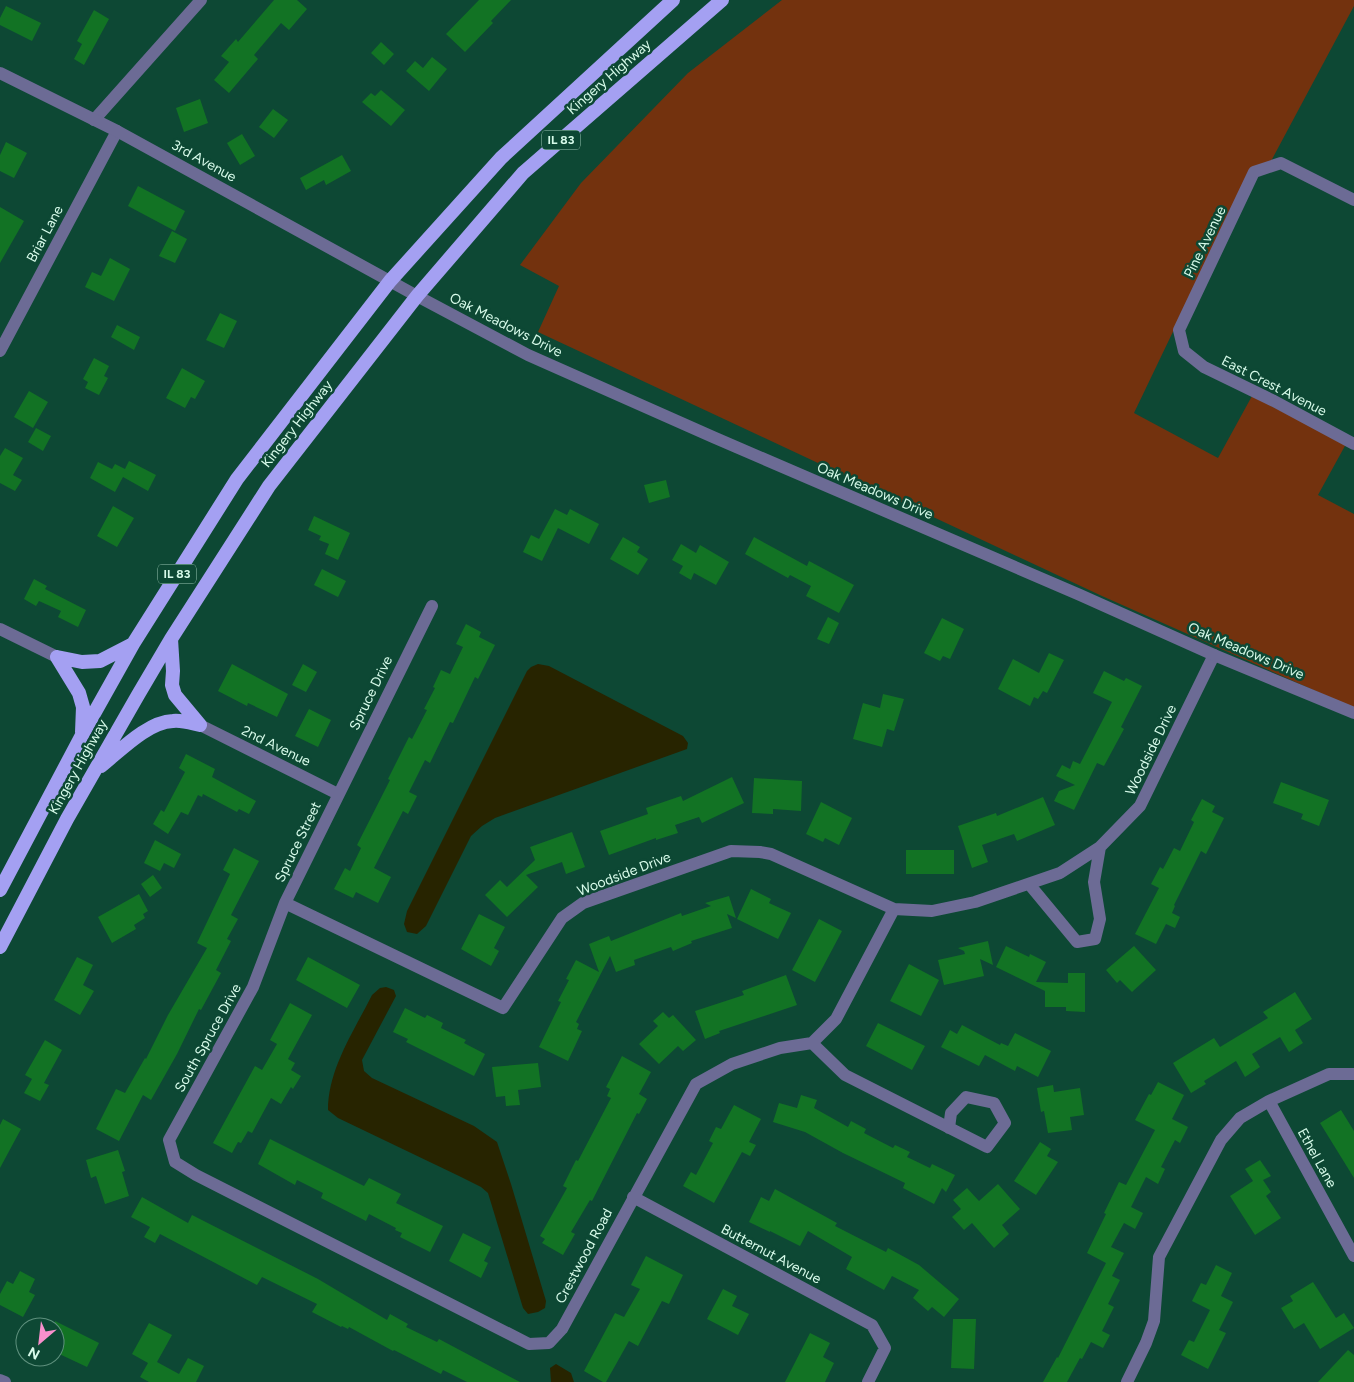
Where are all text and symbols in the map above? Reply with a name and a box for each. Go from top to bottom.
street label: Kingery Highway [563,35,655,118]
road number: IL 83 [542,130,580,150]
street label: 3rd Avenue [169,136,240,186]
street label: Briar Lane [23,202,67,265]
street label: Pine Avenue [1180,203,1230,281]
street label: Oak Meadows Drive [447,289,566,361]
street label: East Crest Avenue [1219,352,1330,420]
street label: Kingery Highway [258,377,337,471]
street label: Oak Meadows Drive [814,459,936,523]
road number: IL 83 [158,564,196,584]
street label: Oak Meadows Drive [1185,619,1307,683]
street label: Spruce Drive [346,653,396,733]
street label: Woodside Drive [1122,702,1180,798]
street label: Kingery Highway [45,716,111,817]
street label: 2nd Avenue [239,722,314,770]
street label: Spruce Street [271,799,325,885]
street label: Woodside Drive [575,848,673,900]
street label: South Spruce Drive [171,980,245,1095]
street label: Ethel Lane [1294,1125,1340,1191]
street label: Crestwood Road [552,1206,616,1306]
street label: Butternut Avenue [718,1220,824,1288]
north arrow [15,1317,65,1367]
text: N [25,1343,43,1363]

